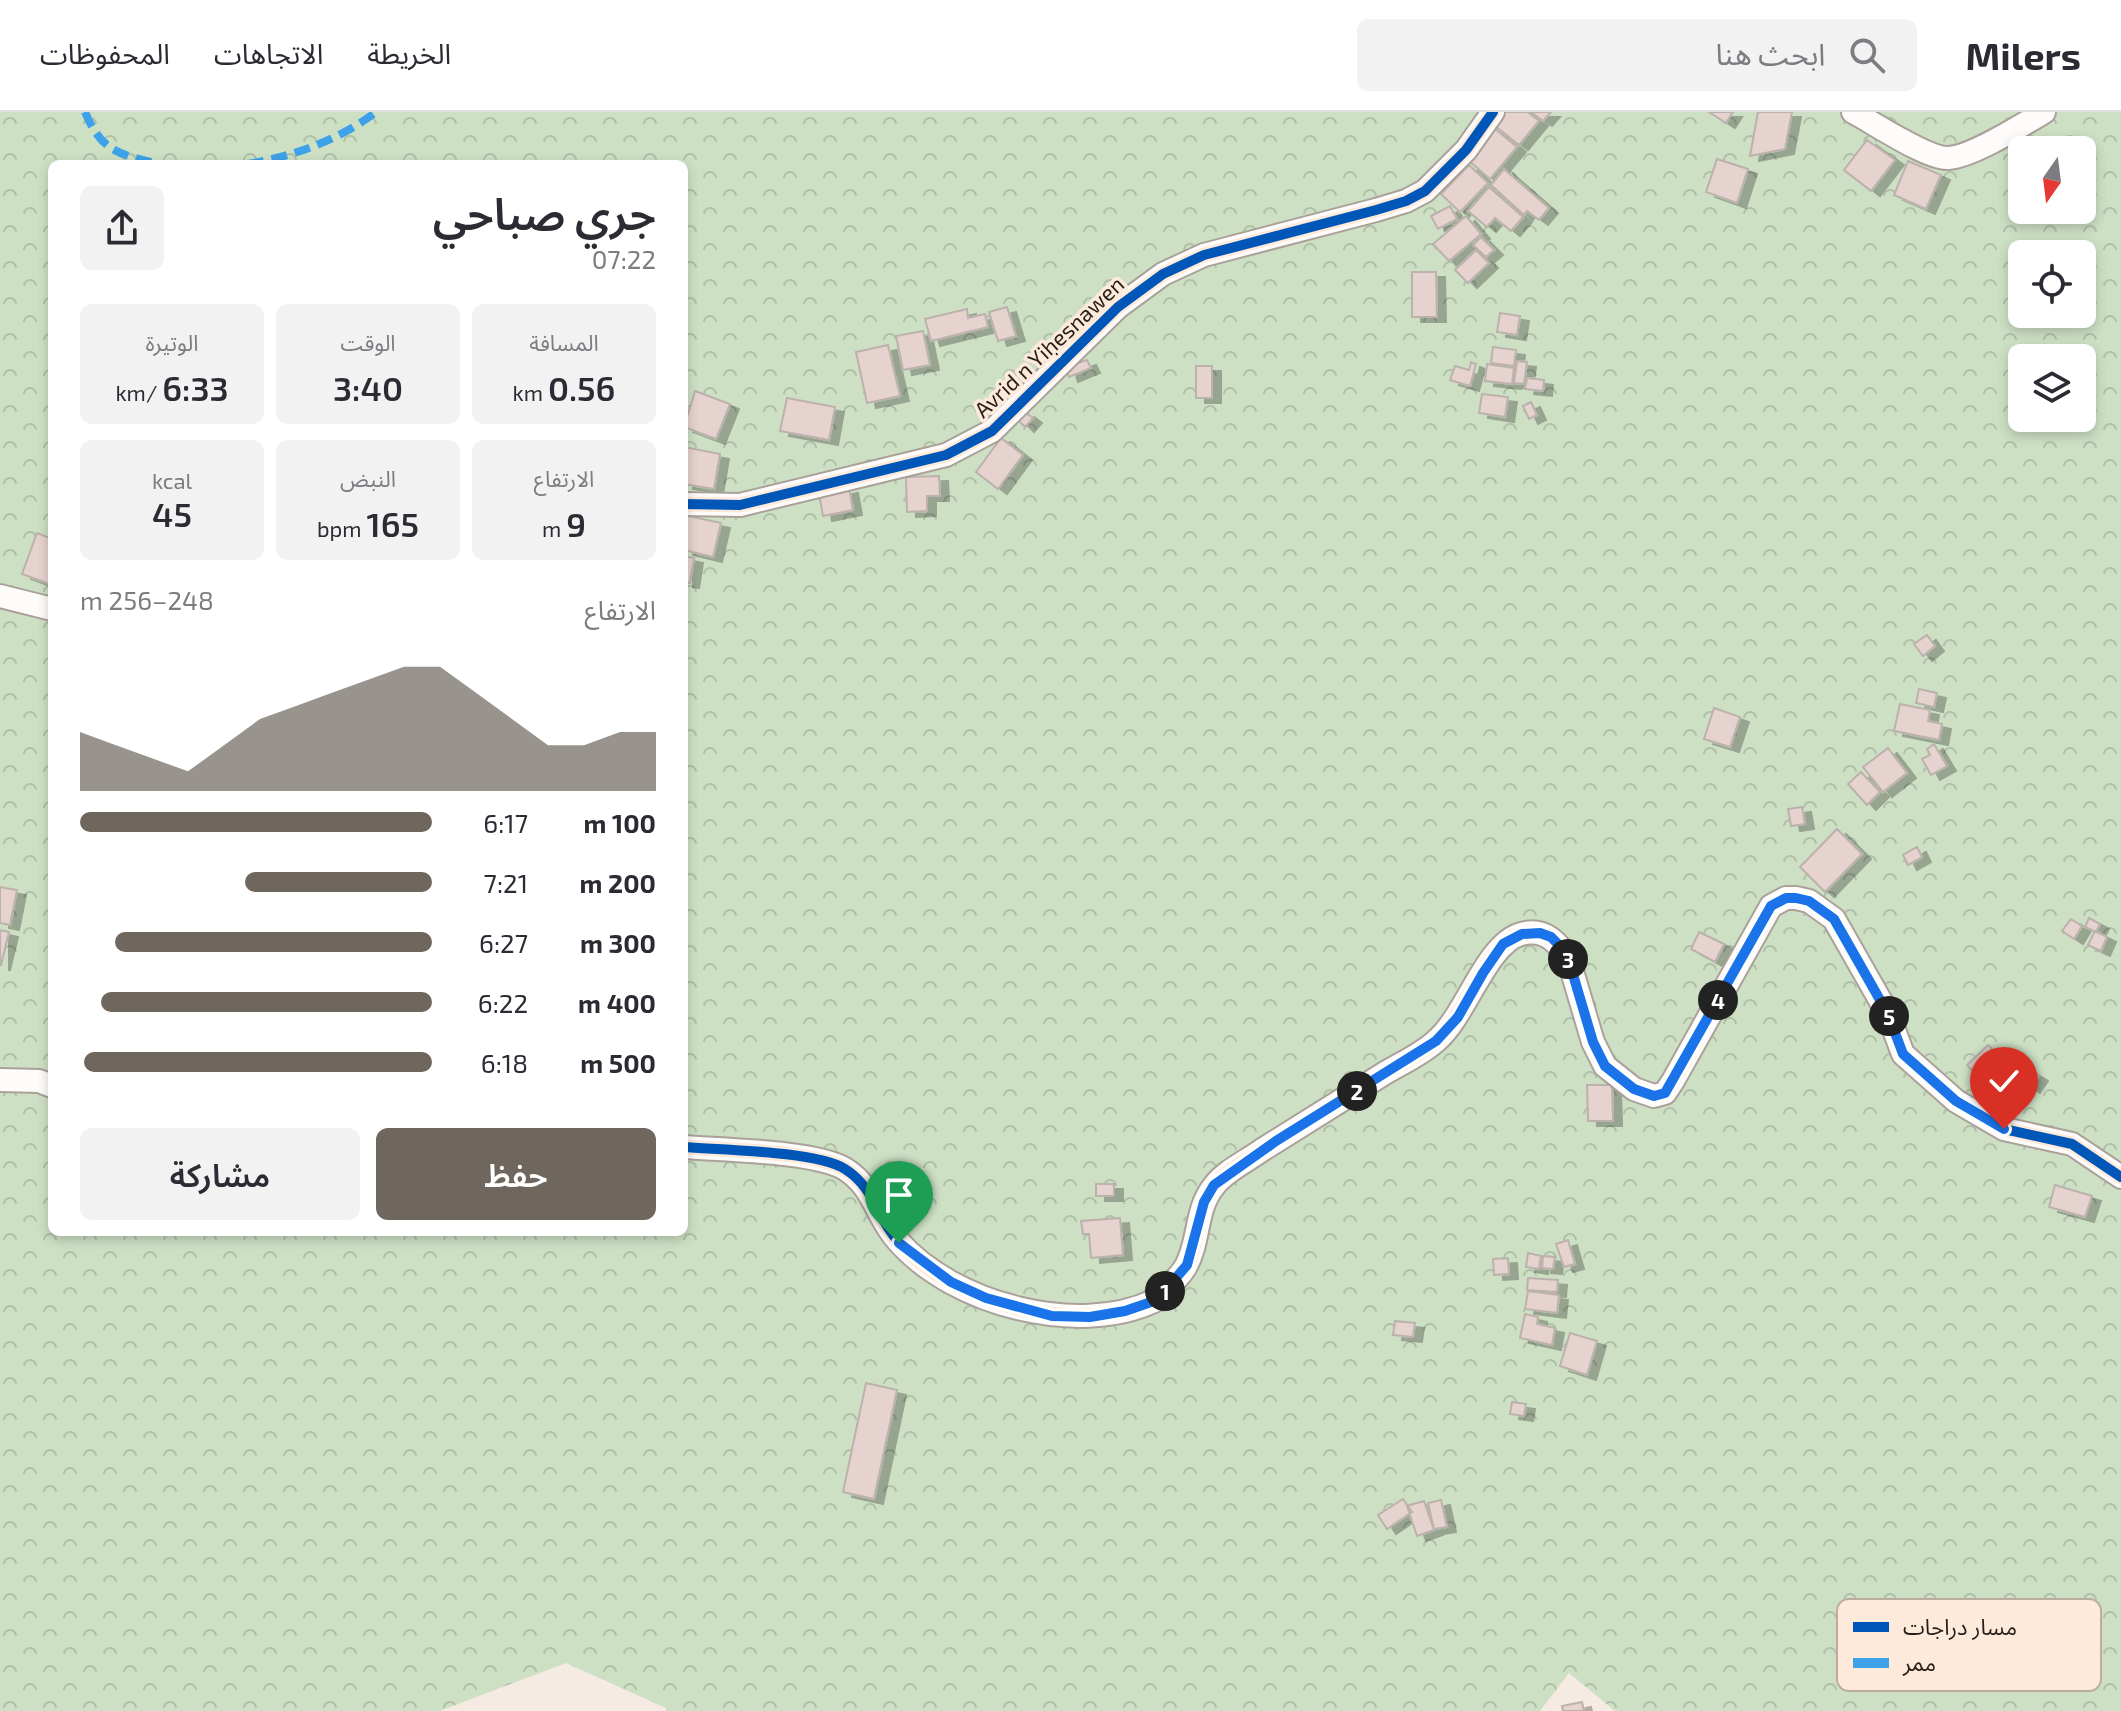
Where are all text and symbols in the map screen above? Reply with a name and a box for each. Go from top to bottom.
search box [1357,19,1917,91]
text: Milers [1965,32,2081,78]
icon: search [1845,33,1889,77]
text: ابحث هنا [1715,35,1825,71]
text: المحفوظات [40,36,170,70]
text: الاتجاهات [214,36,323,70]
text: الخريطة [367,36,451,70]
north arrow [2008,136,2096,224]
map controls [2008,136,2096,432]
button: share [80,186,164,270]
text: جري صباحي [433,186,656,239]
button: locate [2008,240,2096,328]
text: 07:22 [592,243,656,274]
street label: Avrid n Yiḥesnawen [968,270,1129,422]
text: الوتيرة [146,329,198,355]
text: الوقت [340,329,396,355]
text: المسافة [529,329,599,355]
button: layers [2008,344,2096,432]
text: 6:33 [162,367,229,408]
text: 3:40 [333,367,403,408]
text: 0.56 [548,367,615,408]
text: /km [115,379,162,405]
text: km [513,379,548,405]
text: النبض [340,465,396,491]
text: الارتفاع [534,465,594,491]
text: kcal [152,467,192,493]
text: 45 [152,493,192,534]
text: 165 [366,503,419,544]
text: 9 [566,503,586,544]
text: bpm [317,515,366,541]
text: m [542,515,566,541]
text: 248–256 m [80,584,214,615]
text: الارتفاع [585,594,656,625]
text: 6:17 [483,807,528,838]
text: 100 m [583,807,656,838]
text: 7:21 [484,867,528,898]
text: 200 m [580,867,656,898]
text: 6:27 [479,927,528,958]
text: 300 m [580,927,656,958]
pin: 3 [1548,939,1588,979]
text: 3 [1562,946,1574,972]
pin: 4 [1698,980,1738,1020]
text: 6:22 [478,987,528,1018]
text: 400 m [578,987,656,1018]
text: 4 [1711,987,1725,1013]
pin: 5 [1869,996,1909,1036]
text: 5 [1883,1003,1895,1029]
text: 6:18 [481,1047,528,1078]
text: 500 m [580,1047,656,1078]
pin [1970,1047,2038,1129]
icon: check [1982,1059,2026,1103]
pin: 2 [1337,1071,1377,1111]
text: 2 [1351,1078,1363,1104]
button: مشاركة [80,1128,360,1220]
button: حفظ [376,1128,656,1220]
pin [865,1161,933,1243]
icon: arrive [877,1173,921,1217]
pin: 1 [1145,1271,1185,1311]
text: 1 [1160,1278,1170,1304]
legend [1837,1599,2101,1691]
text: مسار دراجات [1903,1613,2017,1641]
text: ممر [1902,1649,1936,1676]

